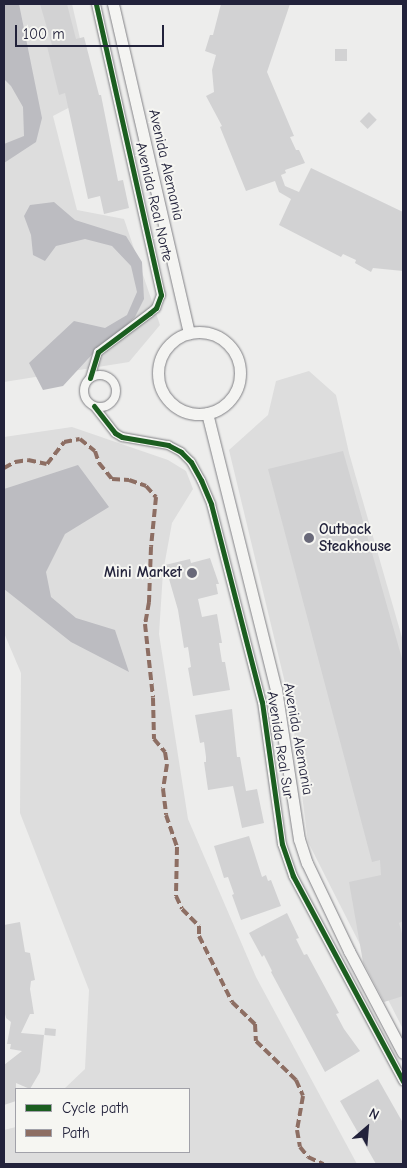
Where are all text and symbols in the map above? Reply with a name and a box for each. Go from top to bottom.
scale bar [18,15,166,47]
text: 100 m [23,25,65,43]
street label: Avenida Alemania [144,108,188,222]
street label: Avenida Real Norte [132,141,176,263]
place label: Outback Steakhouse [319,520,391,555]
marker: Outback Steakhouse [303,532,315,544]
place label: Mini Market [104,564,182,582]
marker: Mini Market [186,567,198,579]
street label: Avenida Alemania [279,681,317,797]
street label: Avenida Real Sur [263,690,297,800]
legend [15,1088,190,1153]
text: Cycle path [62,1099,129,1117]
north arrow [342,1103,392,1153]
text: N [366,1105,382,1124]
text: Path [62,1124,90,1142]

